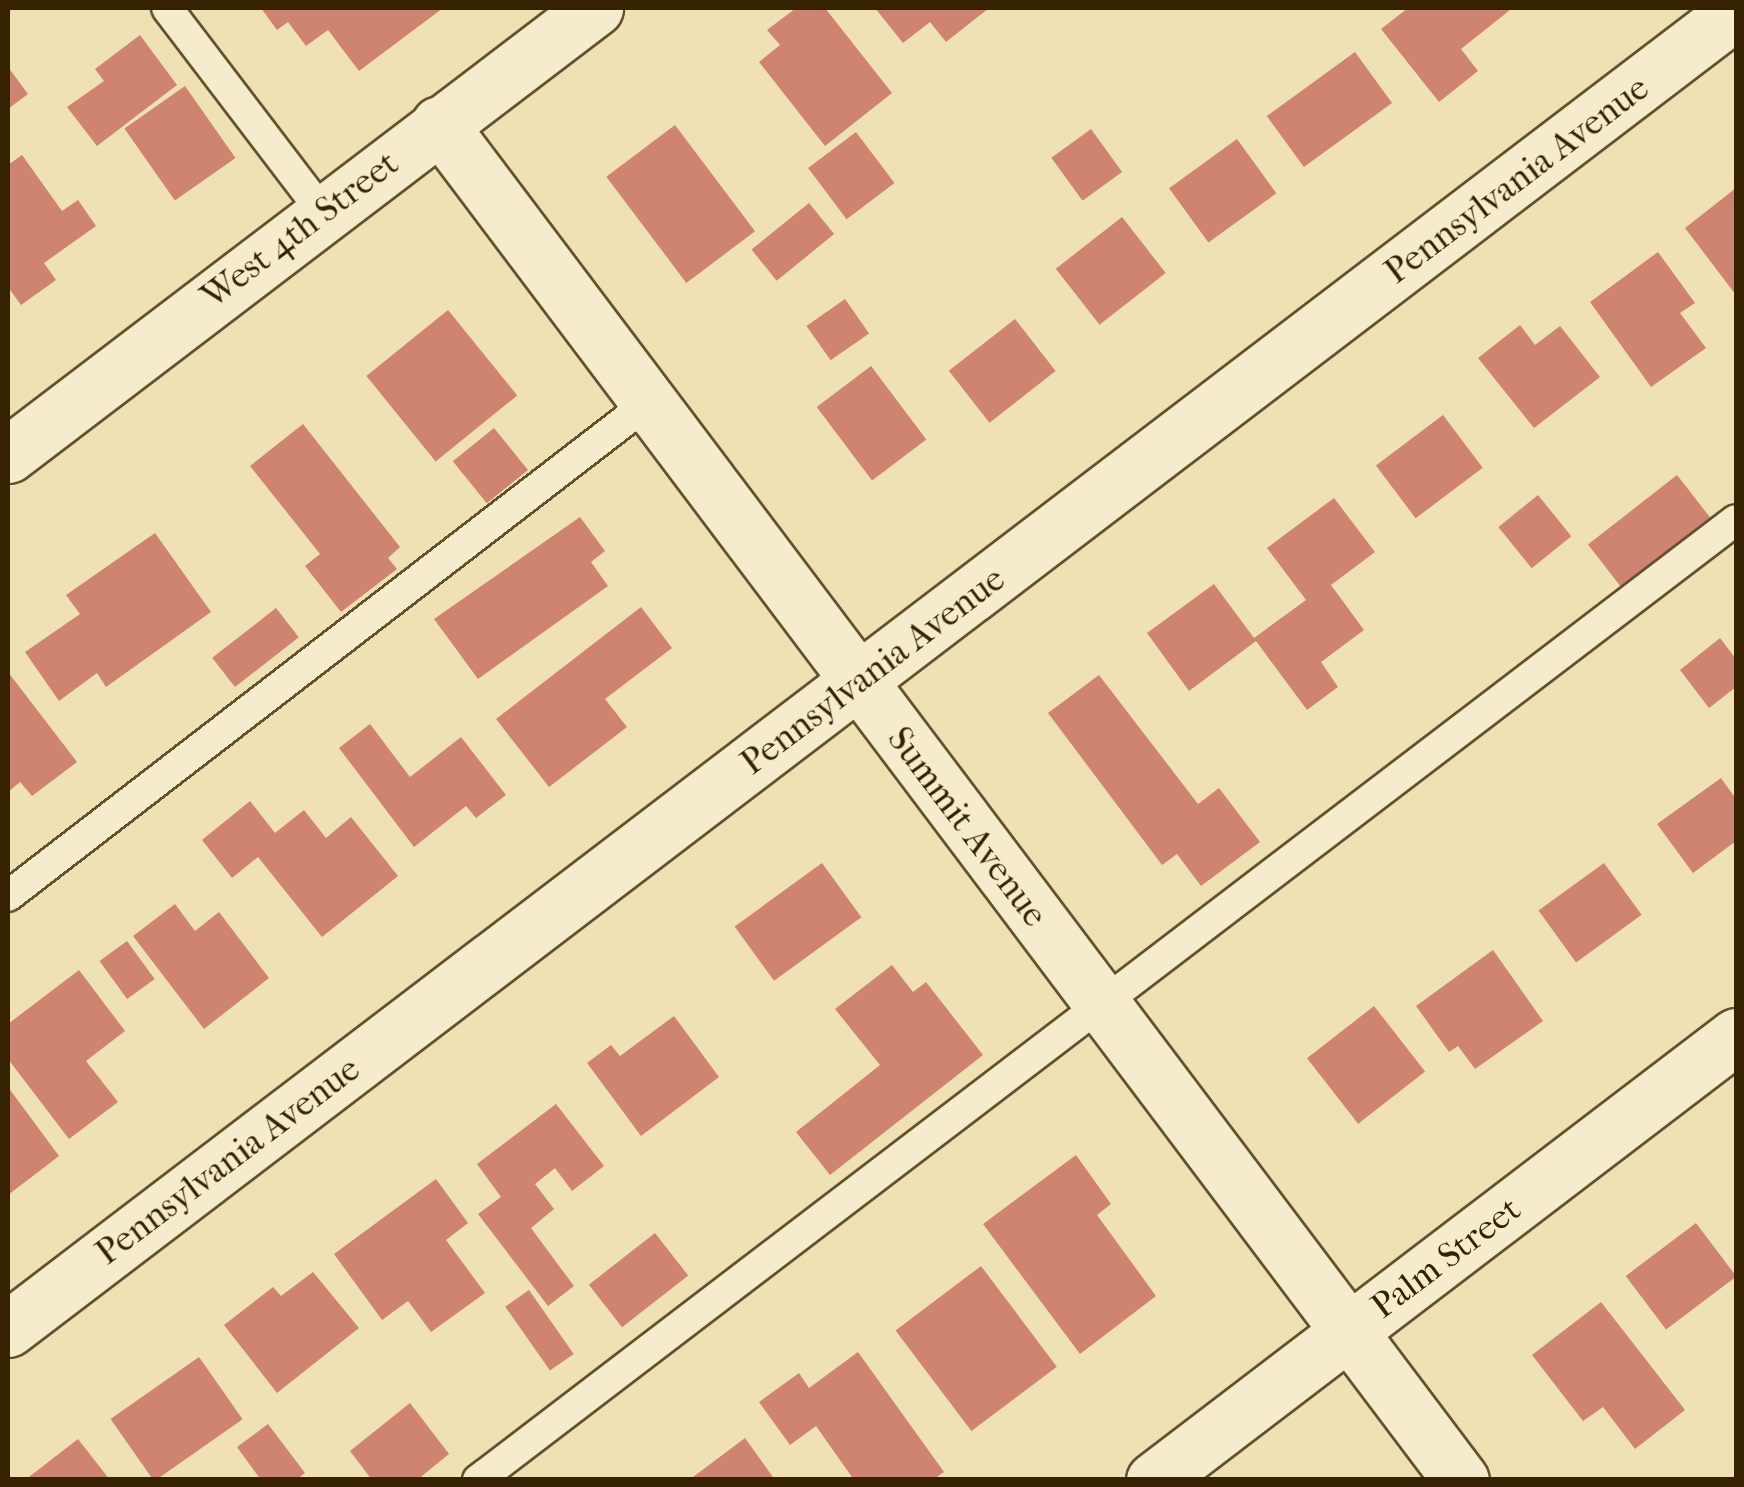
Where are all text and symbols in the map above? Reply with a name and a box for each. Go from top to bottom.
street label: Pennsylvania Avenue [1377,67,1657,293]
street label: West 4th Street [194,143,406,317]
street label: Pennsylvania Avenue [733,558,1013,784]
street label: Summit Avenue [878,719,1056,935]
street label: Pennsylvania Avenue [88,1048,368,1274]
street label: Palm Street [1363,1188,1529,1328]

